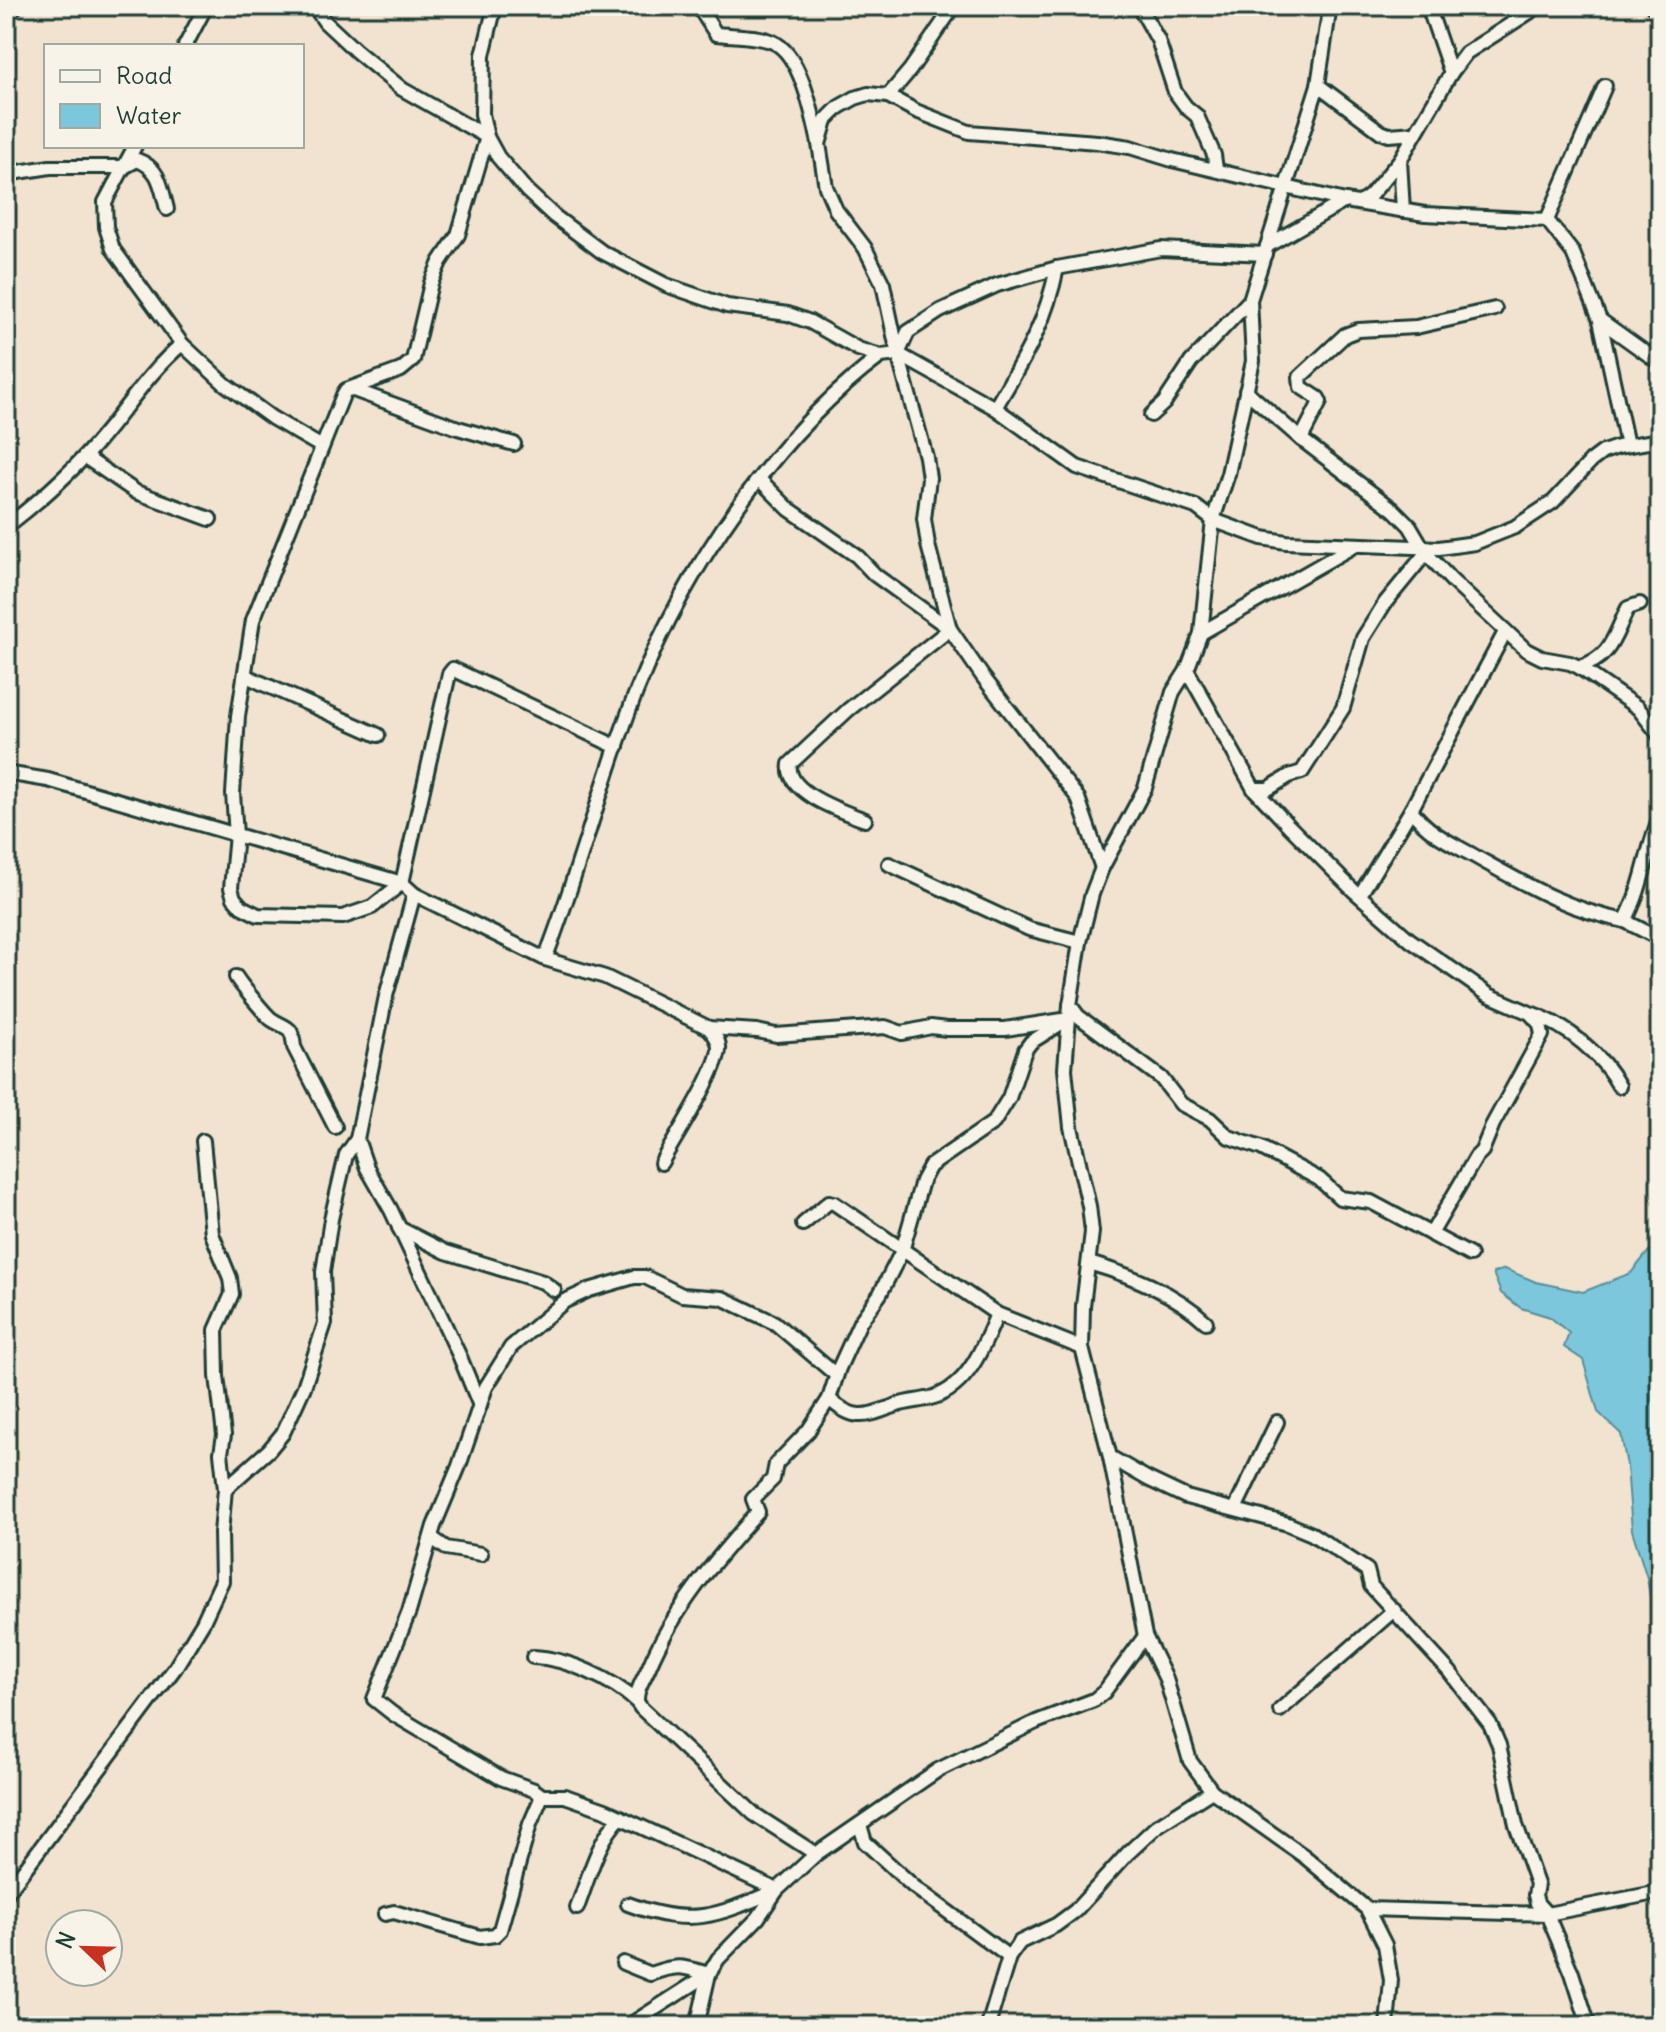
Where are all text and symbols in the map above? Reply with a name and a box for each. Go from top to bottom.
legend [44,44,304,148]
text: Road [116,60,172,90]
text: Water [116,100,181,130]
north arrow [44,1908,124,1988]
text: N [50,1928,81,1953]

